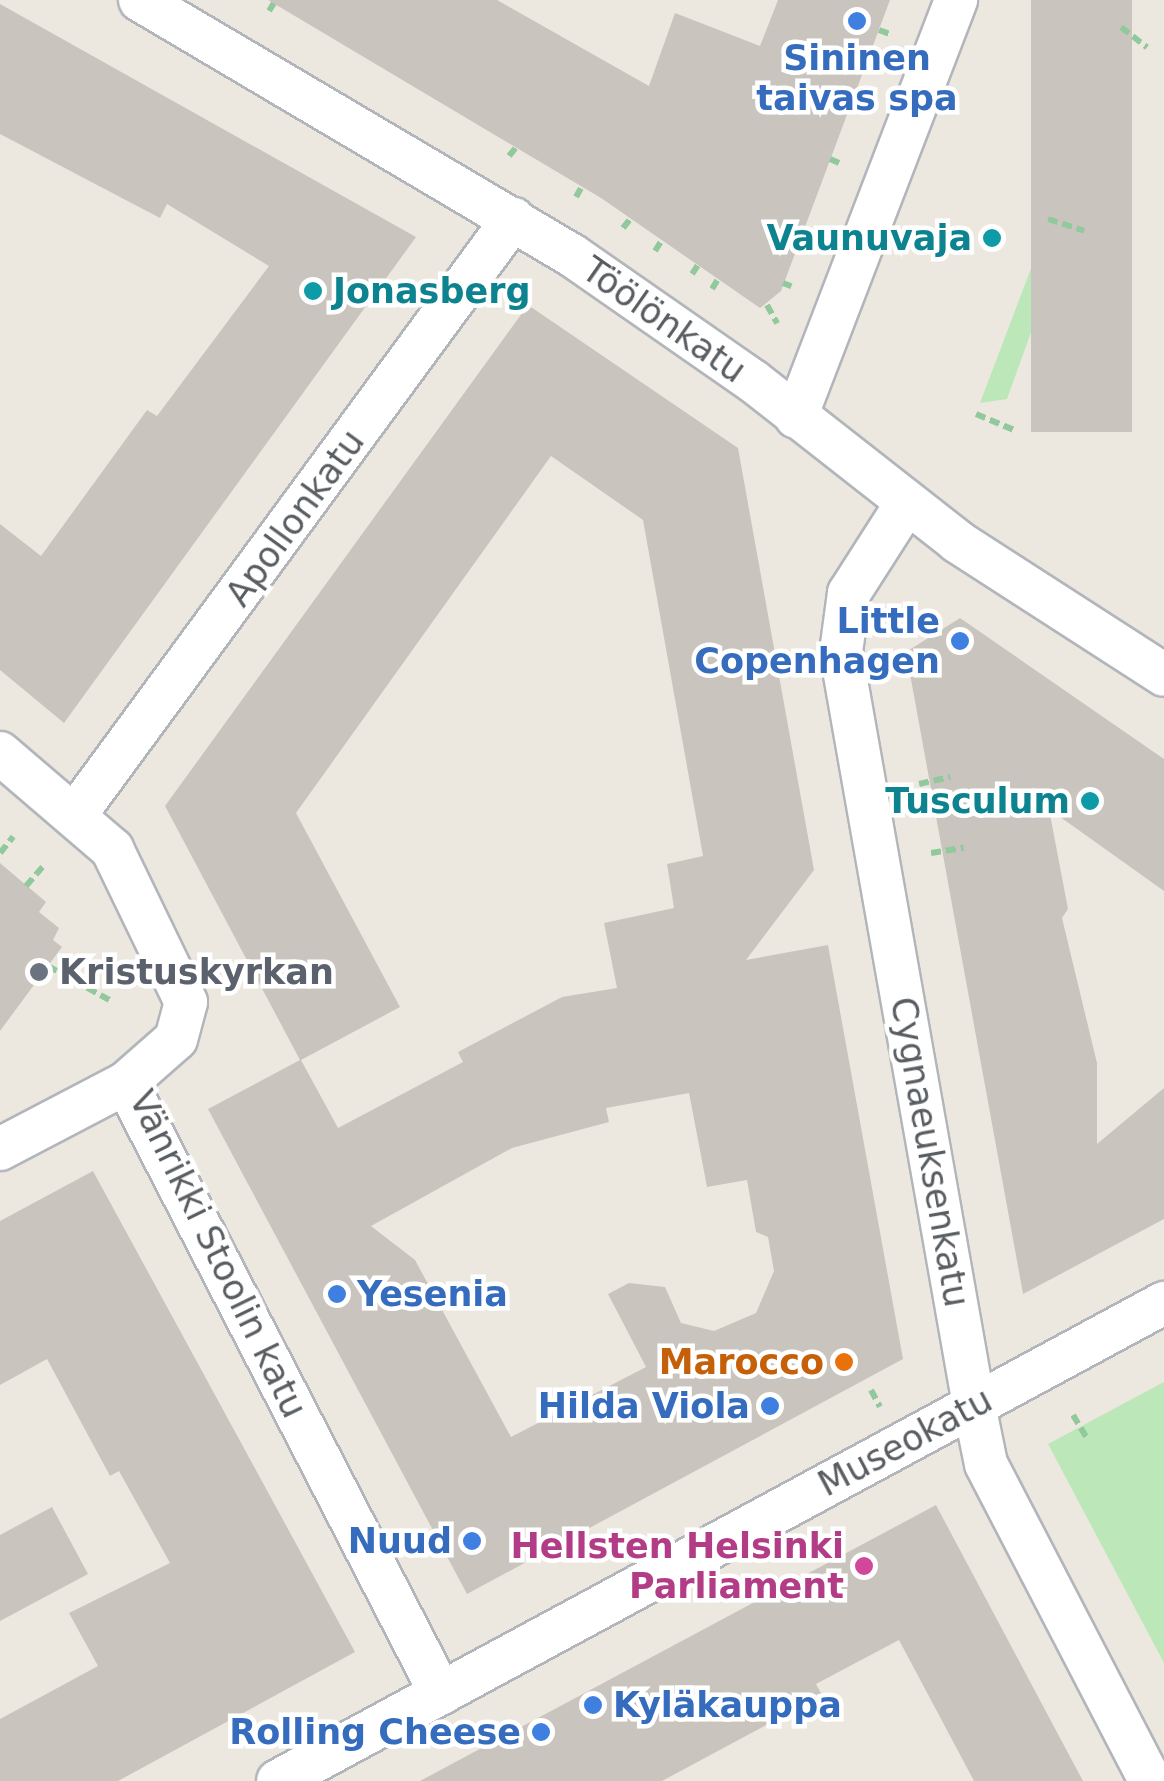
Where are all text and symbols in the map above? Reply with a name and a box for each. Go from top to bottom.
marker: Sininen taivas spa [846,10,868,32]
place label: Sininen taivas spa [756,37,958,119]
place label: Vaunuvaja [766,217,972,259]
marker: Vaunuvaja [981,227,1003,249]
street label: Töölönkatu [574,248,754,392]
place label: Jonasberg [333,270,531,312]
marker: Jonasberg [302,280,324,302]
street label: Apollonkatu [217,422,373,614]
place label: Little Copenhagen [694,600,940,682]
marker: Little Copenhagen [949,630,971,652]
place label: Tusculum [885,780,1070,822]
marker: Tusculum [1079,790,1101,812]
place label: Kristuskyrkan [59,951,334,993]
marker: Kristuskyrkan [28,961,50,983]
street label: Cygnaeuksenkatu [882,994,978,1310]
street label: Vänrikki Stoolin katu [120,1084,316,1424]
place label: Yesenia [357,1273,508,1315]
marker: Yesenia [326,1283,348,1305]
place label: Marocco [659,1341,824,1383]
marker: Marocco [833,1351,855,1373]
street label: Museokatu [811,1379,999,1505]
place label: Hilda Viola [538,1385,750,1427]
marker: Hilda Viola [759,1395,781,1417]
place label: Nuud [348,1520,452,1562]
place label: Hellsten Helsinki Parliament [511,1525,844,1607]
marker: Nuud [461,1530,483,1552]
marker: Hellsten Helsinki Parliament [853,1555,875,1577]
place label: Kyläkauppa [613,1684,842,1726]
marker: Kyläkauppa [582,1694,604,1716]
place label: Rolling Cheese [229,1711,521,1753]
marker: Rolling Cheese [530,1721,552,1743]

